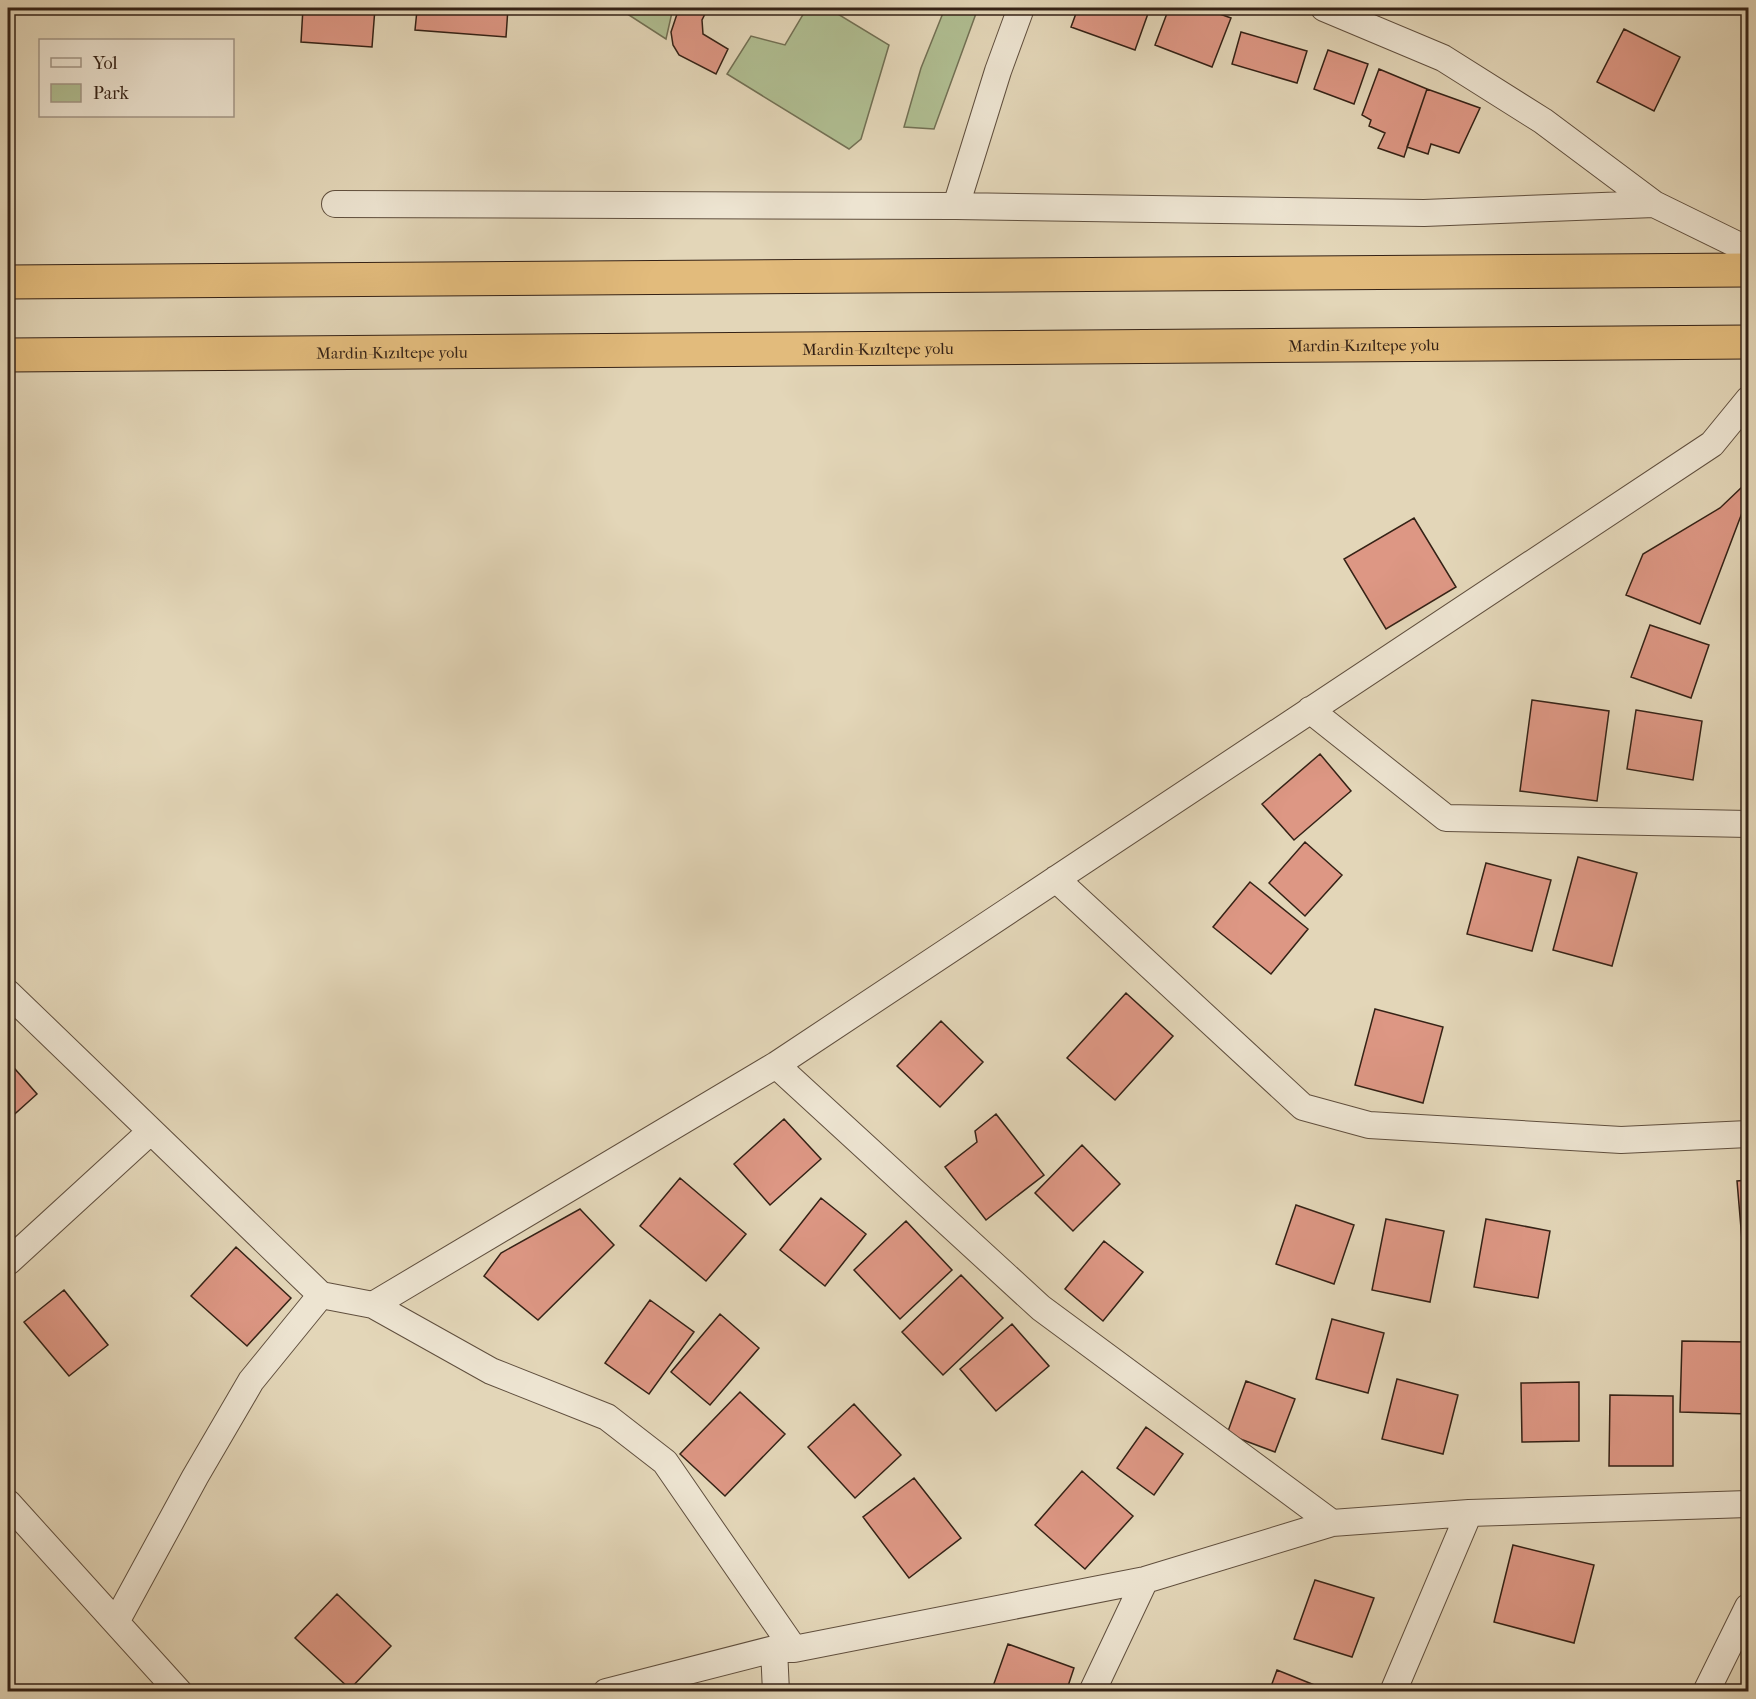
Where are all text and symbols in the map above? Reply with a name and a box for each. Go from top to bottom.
legend [39,39,234,117]
text: Yol [92,53,118,74]
text: Park [93,83,130,104]
street label: Mardin-Kızıltepe yolu [1288,335,1440,355]
street label: Mardin-Kızıltepe yolu [802,338,954,359]
street label: Mardin-Kızıltepe yolu [316,342,468,362]

